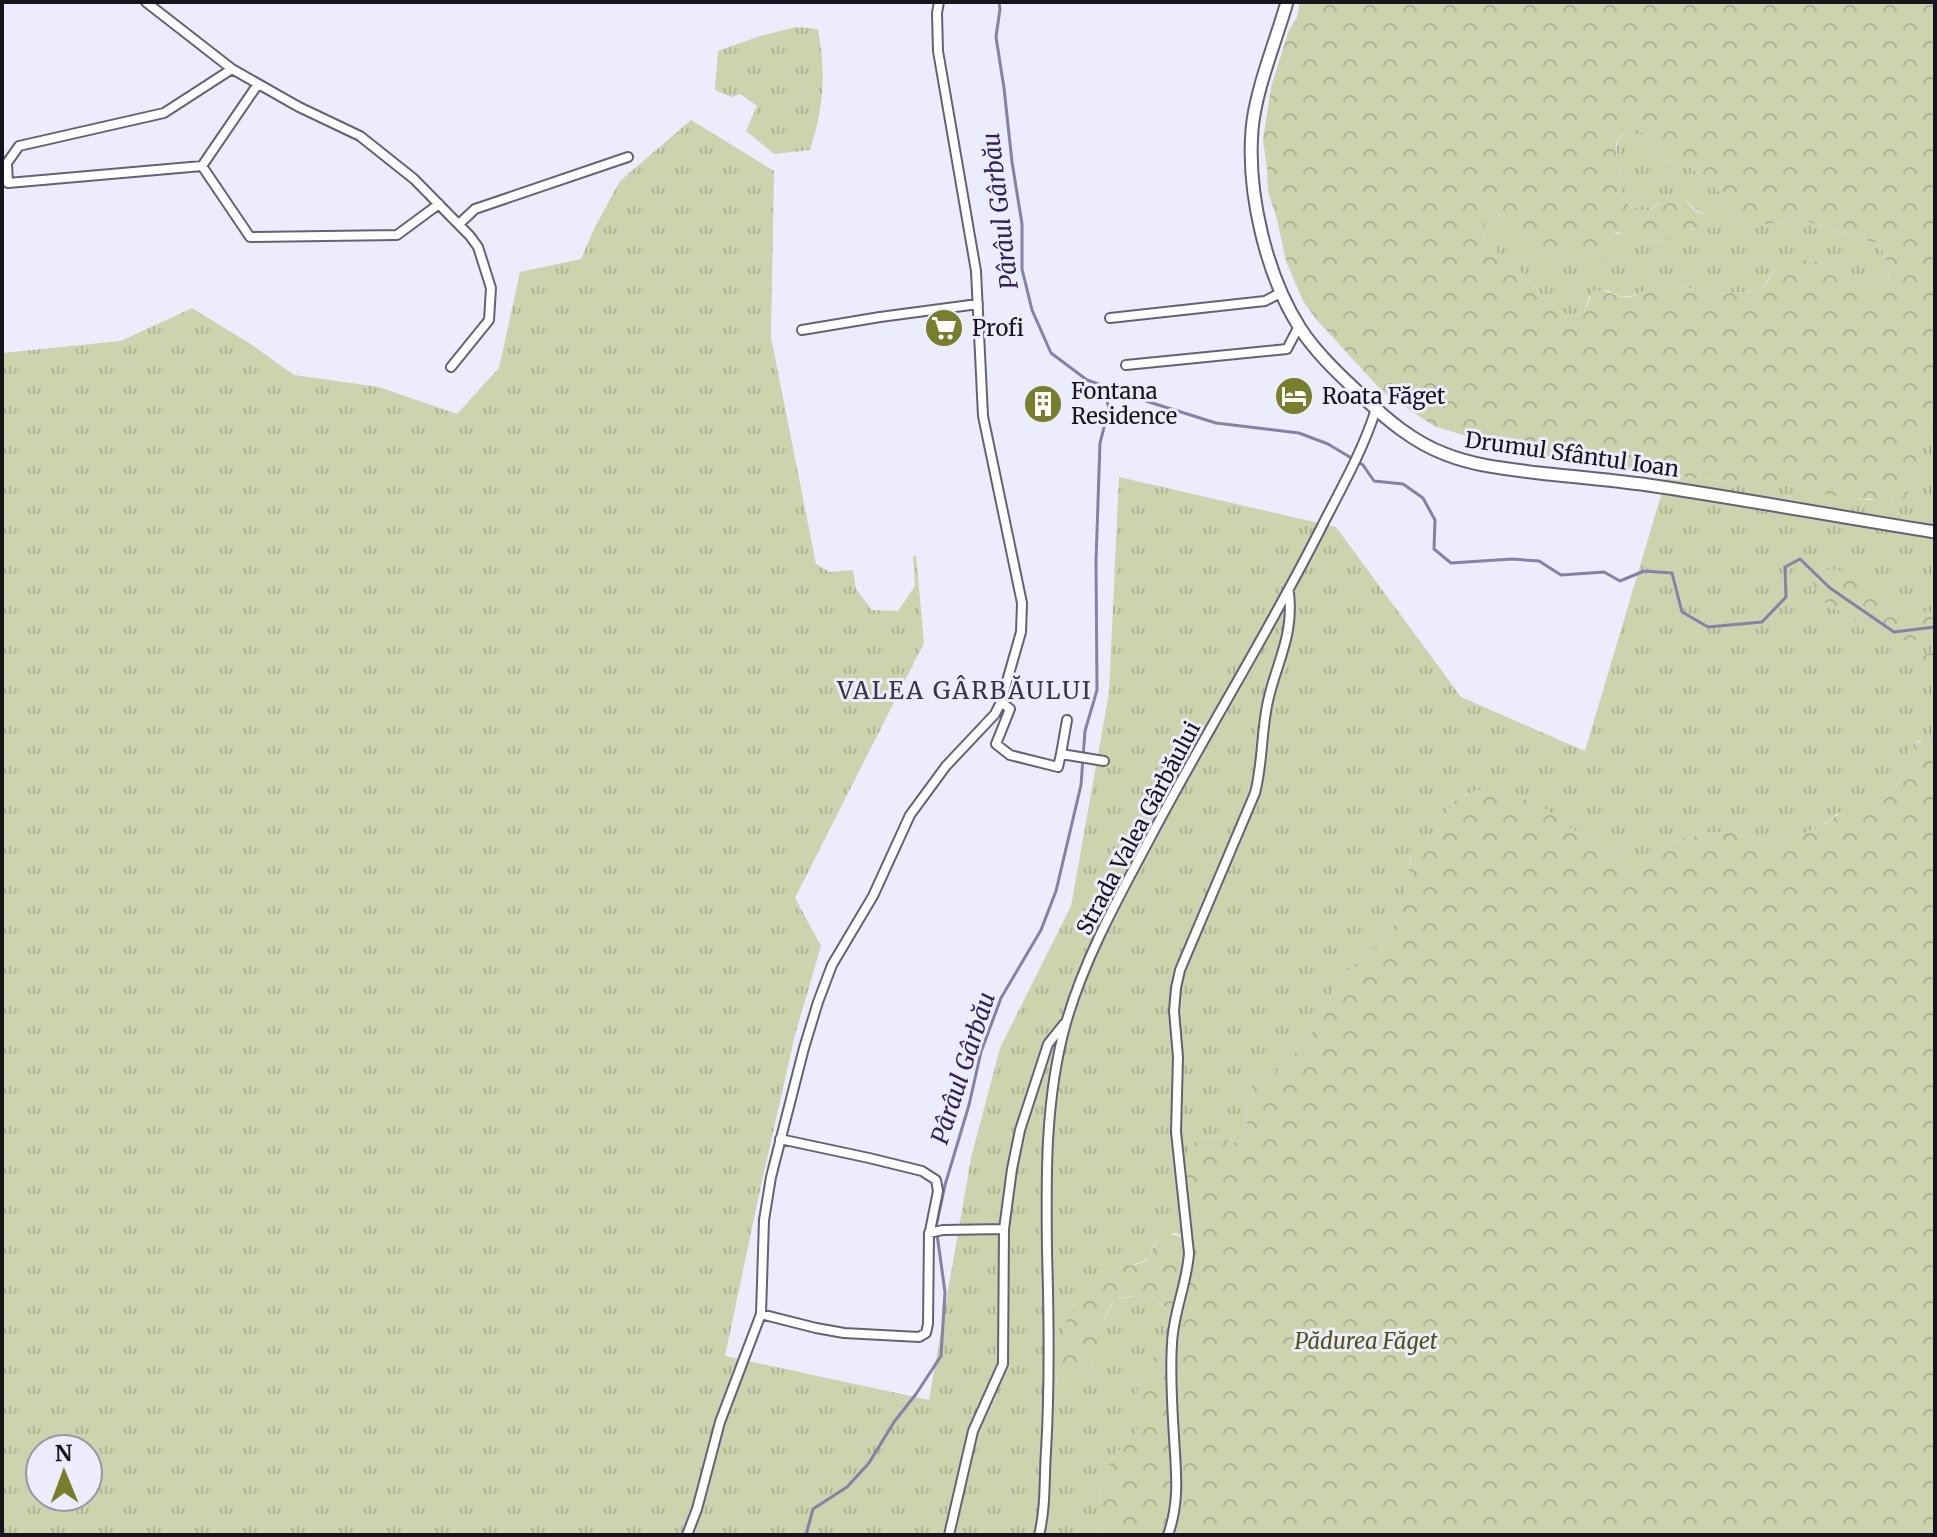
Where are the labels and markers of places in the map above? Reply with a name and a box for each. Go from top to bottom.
supermarket icon: Profi [923,307,965,349]
place label: Profi [972,314,1024,342]
hotel icon: Roata Făget [1273,375,1315,417]
place label: Fontana Residence [1071,377,1177,430]
place label: Roata Făget [1322,382,1446,410]
building icon: Fontana Residence [1022,383,1064,425]

